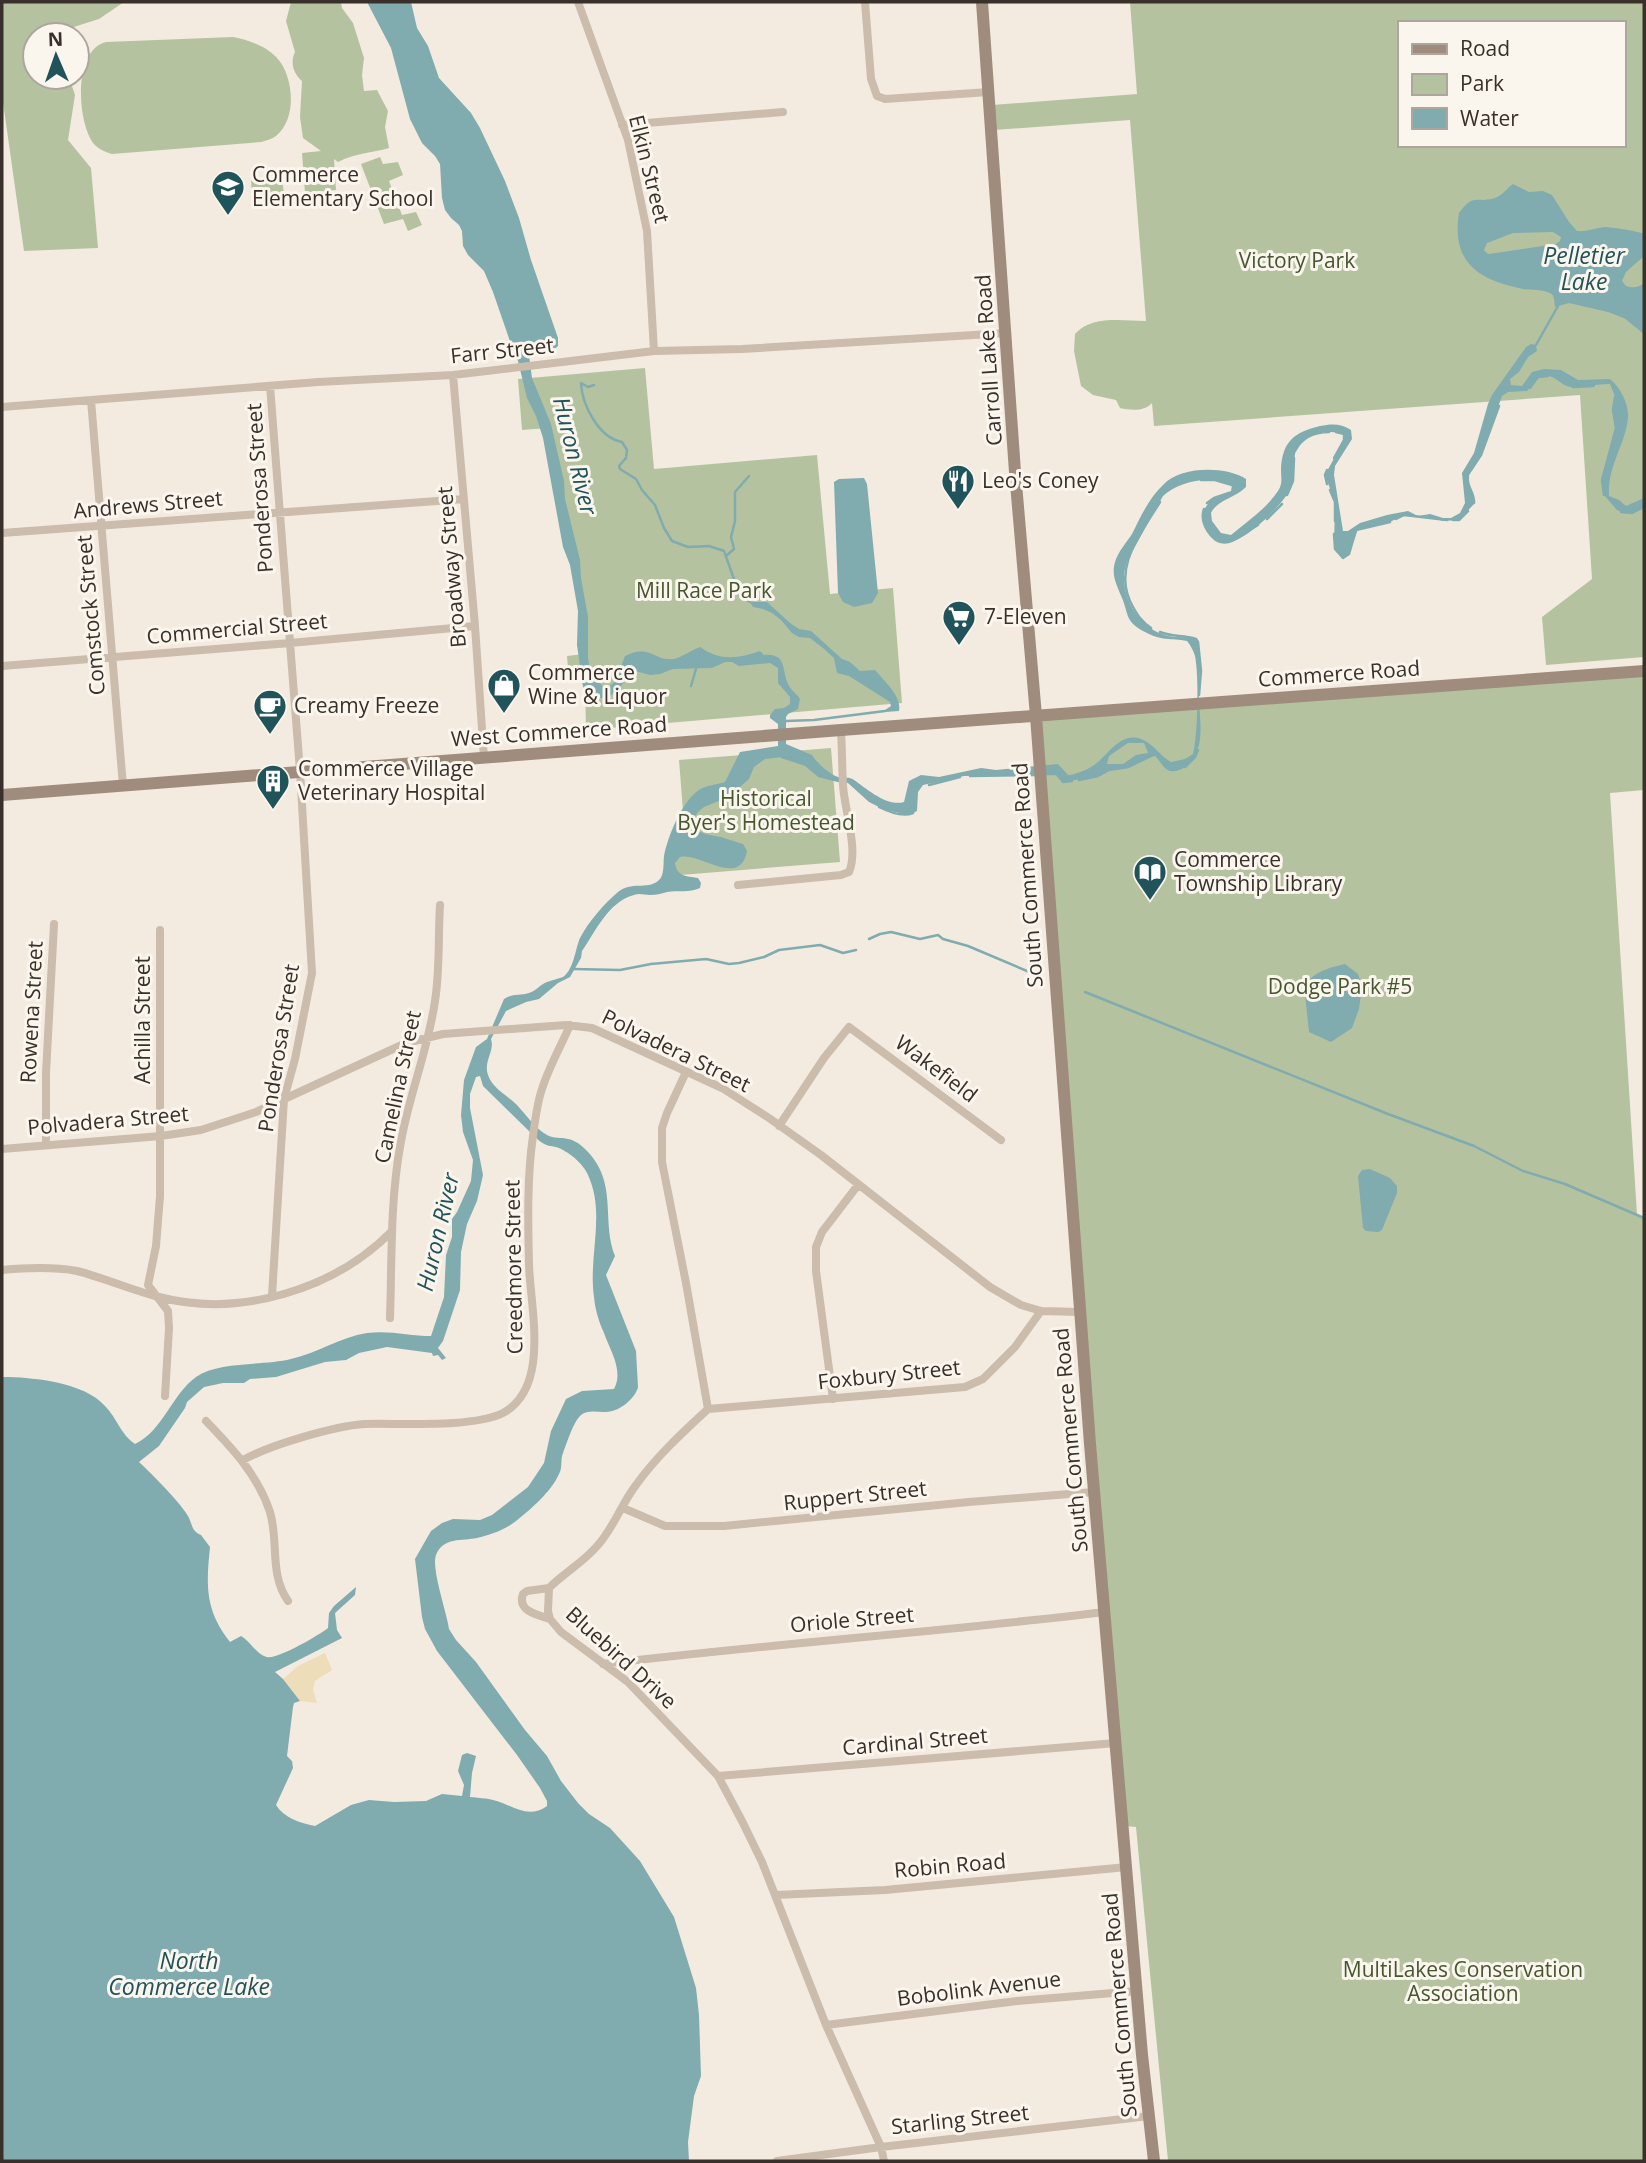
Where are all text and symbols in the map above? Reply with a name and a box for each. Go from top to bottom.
north arrow [21,21,91,91]
legend [1398,21,1625,147]
text: N [47,26,64,52]
text: Road [1460,34,1510,62]
text: Park [1460,69,1504,97]
text: Water [1460,104,1519,132]
street label: Elkin Street [623,112,677,226]
place label: Commerce Elementary School [252,160,434,212]
school or university icon: Commerce Elementary School [209,168,247,217]
water label: Pelletier Lake [1543,239,1626,297]
park label: Victory Park [1239,246,1355,274]
street label: Carroll Lake Road [968,273,1008,447]
street label: Farr Street [449,331,555,369]
water label: Huron River [546,394,606,519]
street label: Ponderosa Street [239,402,279,574]
restaurant icon: Leo's Coney [939,462,977,511]
place label: Leo's Coney [982,466,1099,494]
street label: Andrews Street [72,484,224,524]
street label: Broadway Street [430,485,472,649]
street label: Comstock Street [69,534,111,696]
park label: Mill Race Park [636,576,772,604]
supermarket icon: 7-Eleven [940,598,978,647]
place label: 7-Eleven [984,602,1067,630]
street label: Commercial Street [145,606,329,650]
street label: Commerce Road [1257,653,1421,693]
place label: Commerce Wine & Liquor [528,658,667,710]
shop icon: Commerce Wine & Liquor [485,666,523,715]
cafe icon: Creamy Freeze [251,687,289,736]
place label: Creamy Freeze [294,691,439,719]
street label: West Commerce Road [450,709,668,753]
place label: Commerce Village Veterinary Hospital [298,754,485,806]
building icon: Commerce Village Veterinary Hospital [254,762,292,811]
street label: South Commerce Road [1005,762,1049,988]
park label: Historical Byer's Homestead [677,784,855,836]
place label: Commerce Township Library [1174,845,1343,897]
library icon: Commerce Township Library [1131,853,1169,902]
street label: Rowena Street [13,940,49,1084]
street label: Achilla Street [128,956,156,1084]
street label: Ponderosa Street [251,962,305,1134]
park label: Dodge Park #5 [1268,972,1412,1000]
street label: Polvadera Street [598,1002,755,1098]
street label: Camelina Street [367,1008,427,1166]
street label: Wakefield [890,1028,983,1108]
street label: Polvadera Street [26,1099,190,1141]
water label: Huron River [408,1169,466,1294]
street label: Creedmore Street [497,1179,529,1355]
street label: South Commerce Road [1046,1327,1094,1554]
street label: Foxbury Street [816,1353,962,1395]
street label: Ruppert Street [782,1474,928,1516]
street label: Bluebird Drive [560,1600,683,1714]
street label: Oriole Street [789,1600,915,1638]
street label: Cardinal Street [841,1721,989,1761]
street label: Robin Road [893,1846,1007,1884]
street label: South Commerce Road [1095,1892,1143,2119]
water label: North Commerce Lake [108,1944,270,2002]
park label: MultiLakes Conservation Association [1343,1955,1583,2007]
street label: Bobolink Avenue [895,1964,1062,2012]
street label: Starling Street [890,2098,1030,2140]

